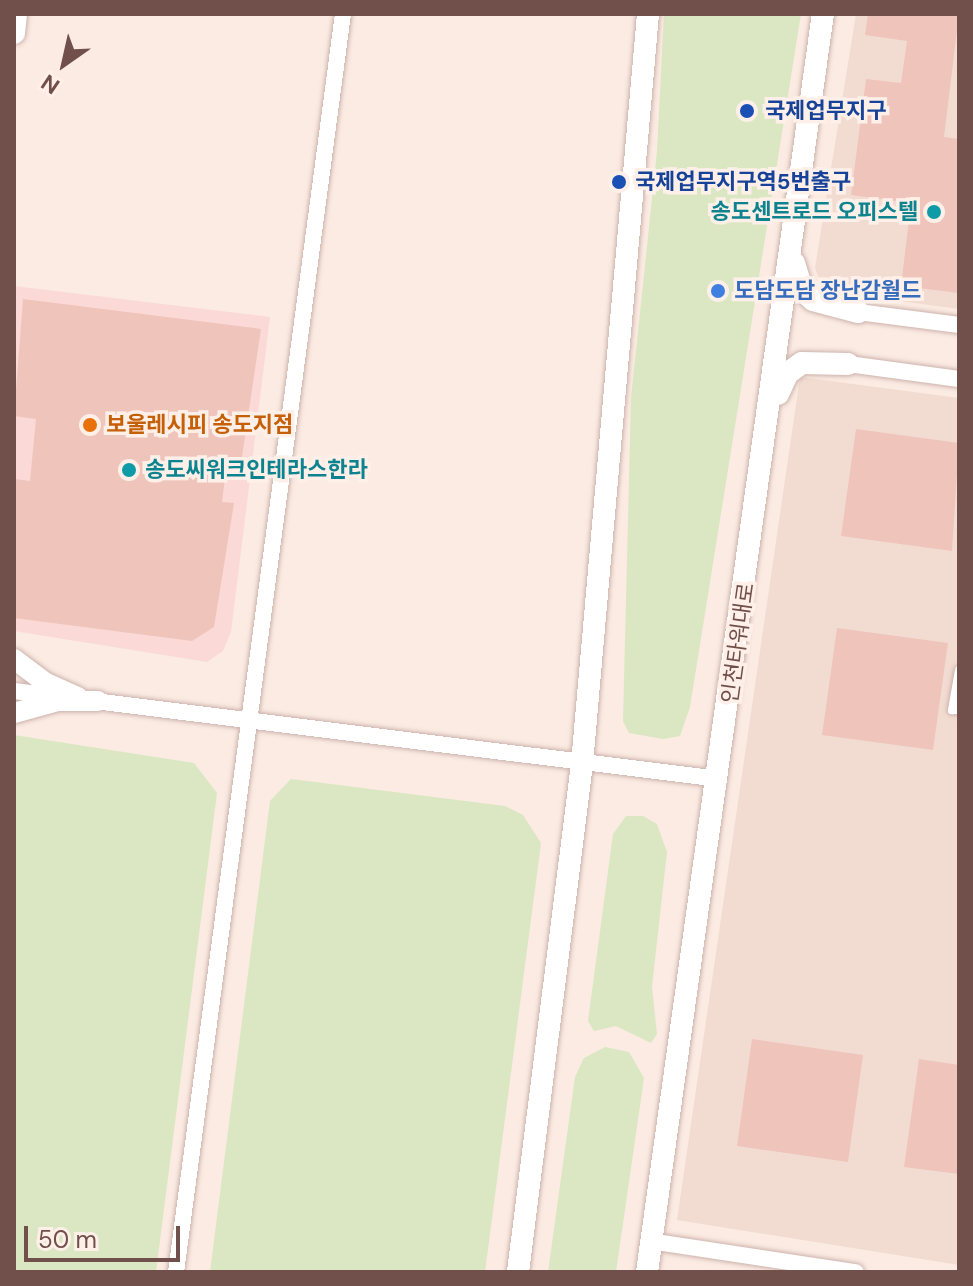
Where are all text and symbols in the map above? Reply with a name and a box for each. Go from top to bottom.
north arrow [24,24,104,104]
text: N [36,68,65,101]
place label: 국제업무지구 [765,98,886,124]
marker: 국제업무지구 [736,100,758,122]
place label: 국제업무지구역5번출구 [635,169,851,195]
marker: 국제업무지구역5번출구 [610,173,628,191]
place label: 송도센트로드 오피스텔 [710,199,918,225]
marker: 송도센트로드 오피스텔 [925,203,943,221]
place label: 도담도담 장난감월드 [734,278,921,304]
marker: 도담도담 장난감월드 [709,282,727,300]
place label: 보울레시피 송도지점 [106,412,293,438]
marker: 보울레시피 송도지점 [81,416,99,434]
place label: 송도씨워크인테라스한라 [145,457,368,483]
marker: 송도씨워크인테라스한라 [120,461,138,479]
street label: 인천타워대로 [716,581,760,705]
scale bar [28,1210,184,1260]
text: 50 m [38,1224,97,1255]

